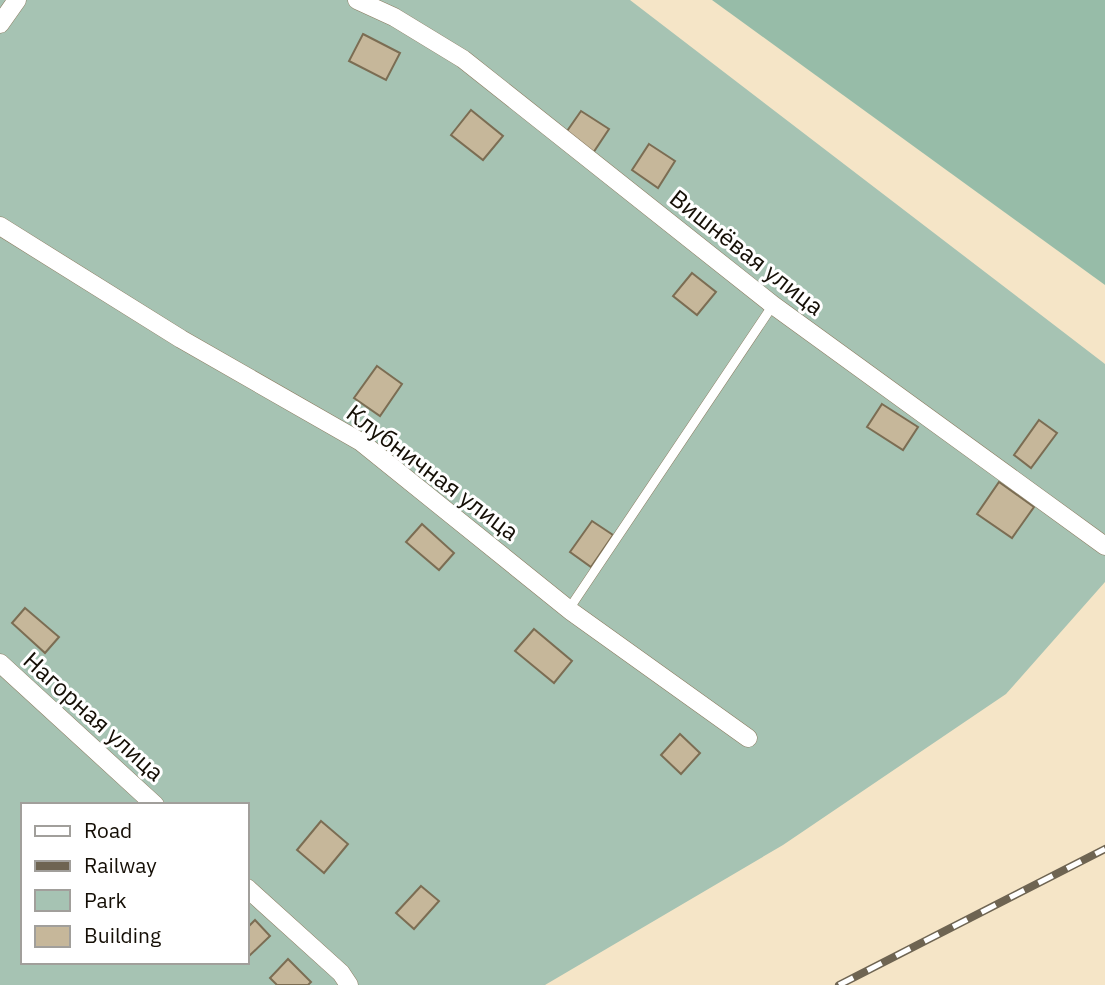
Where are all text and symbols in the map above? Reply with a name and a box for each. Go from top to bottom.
street label: Вишнёвая улица [663,182,831,322]
street label: Клубничная улица [340,397,526,548]
street label: Нагорная улица [17,644,171,788]
legend [21,803,248,964]
text: Road [84,816,132,844]
text: Railway [84,851,157,879]
text: Park [84,886,127,914]
text: Building [84,921,161,949]

